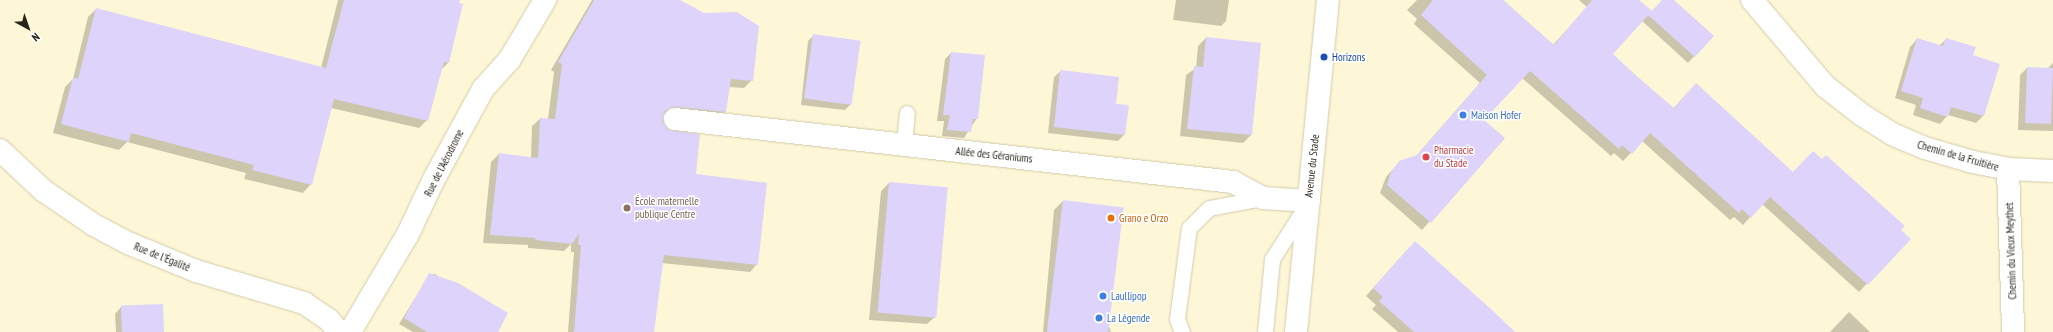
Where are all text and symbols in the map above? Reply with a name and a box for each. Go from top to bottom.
north arrow [8,8,48,48]
text: N [29,30,42,44]
place label: Horizons [1332,50,1365,64]
marker: Horizons [1319,52,1329,62]
place label: Maison Hofer [1471,108,1521,122]
marker: Maison Hofer [1458,110,1468,120]
street label: Rue de l'Aérodrome [421,127,467,199]
street label: Avenue du Stade [1302,134,1322,198]
street label: Chemin de la Fruitière [1916,138,2000,174]
street label: Allée des Géraniums [955,144,1033,166]
place label: Pharmacie du Stade [1434,144,1474,170]
marker: Pharmacie du Stade [1421,152,1431,162]
place label: École maternelle publique Centre [635,195,699,221]
street label: Chemin du Vieux Meythet [2003,202,2019,300]
marker: École maternelle publique Centre [622,203,632,213]
place label: Grano e Orzo [1119,211,1168,225]
marker: Grano e Orzo [1106,213,1116,223]
street label: Rue de l'Égalité [132,240,192,274]
place label: Laullipop [1111,289,1146,303]
marker: Laullipop [1098,291,1108,301]
place label: La Légende [1107,311,1150,325]
marker: La Légende [1094,313,1104,323]

